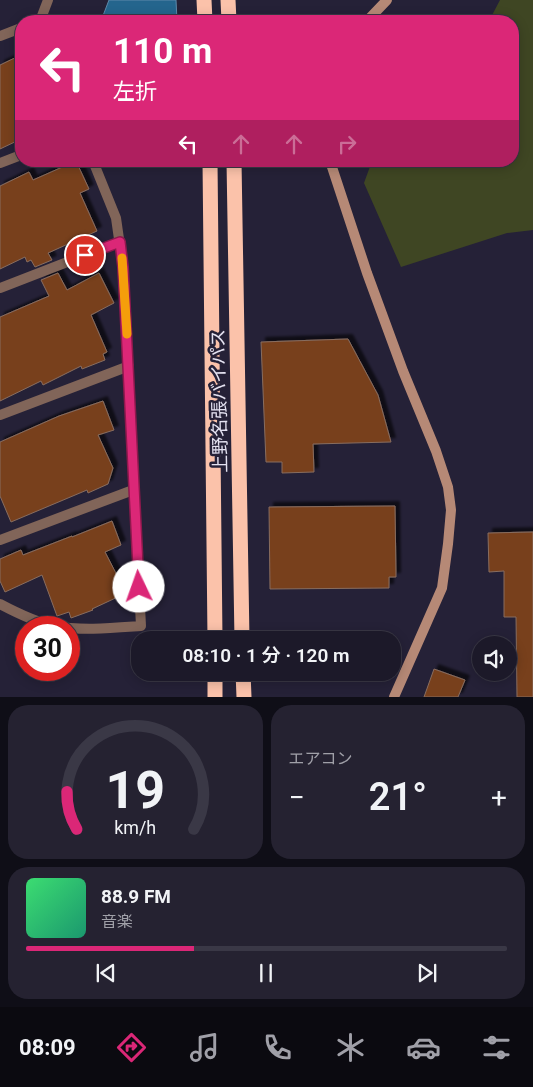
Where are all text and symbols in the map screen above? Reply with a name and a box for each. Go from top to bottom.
text: 110 m [113,31,212,72]
icon: left [30,35,95,100]
text: 左折 [113,79,157,104]
icon: left [174,130,202,158]
icon: ahead [227,130,255,158]
icon: ahead [280,130,308,158]
icon: right [333,130,361,158]
pin [64,234,106,276]
icon: arrive [71,241,99,269]
street label: 上野名張バイパス [207,329,231,473]
position arrow [112,560,164,612]
speed limit sign: 30 [15,616,80,681]
map controls [472,636,517,681]
button: sound [472,636,517,681]
text: 08:10 · 1 分 · 120 m [183,644,349,667]
text: エアコン [289,749,353,768]
text: 19 [105,760,165,821]
text: 21° [369,775,427,819]
text: − [289,781,305,814]
text: + [491,781,507,814]
text: km/h [114,817,156,838]
text: 88.9 FM [101,885,171,908]
text: 音楽 [101,912,133,931]
icon: previous [92,959,120,987]
icon: pause [252,959,280,987]
icon: next [413,959,441,987]
icon: directions [114,1030,149,1065]
icon: music [187,1030,222,1065]
icon: phone [260,1030,295,1065]
icon: climate [333,1030,368,1065]
icon: car [406,1030,441,1065]
icon: filters [479,1030,514,1065]
text: 08:09 [19,1035,76,1060]

